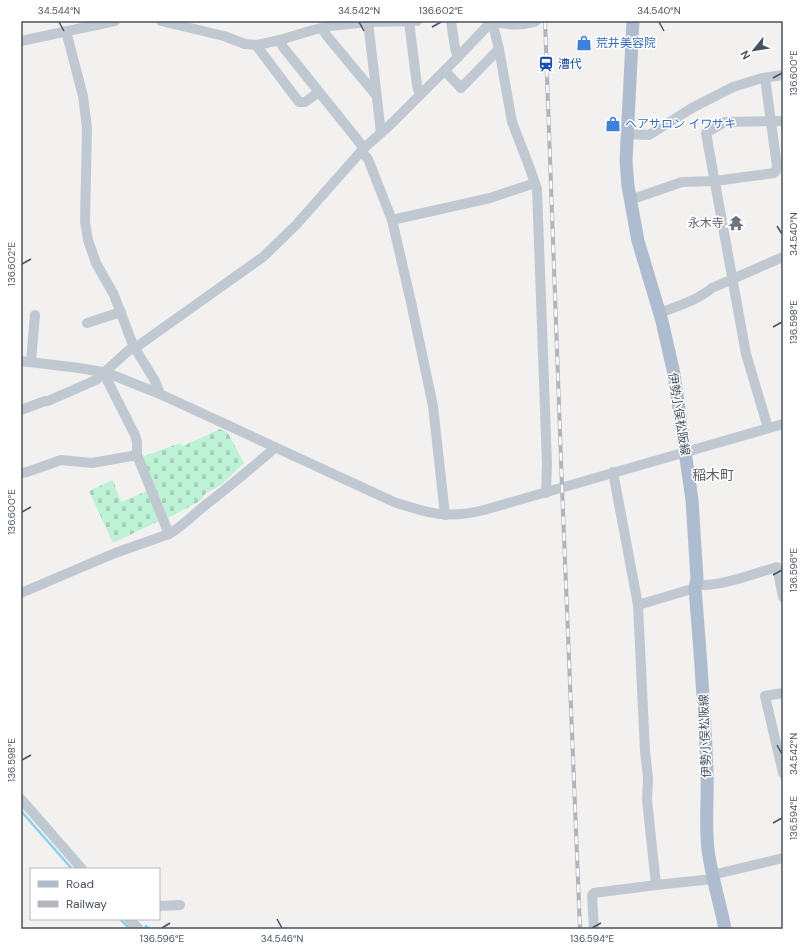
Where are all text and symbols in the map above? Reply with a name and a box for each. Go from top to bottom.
text: 34.544°N [38,4,80,17]
text: 34.542°N [338,4,380,17]
text: 136.602°E [419,4,464,17]
text: 34.540°N [637,4,681,17]
north arrow [734,30,774,70]
shop icon: 荒井美容院 [575,34,593,52]
place label: 荒井美容院 [596,35,656,51]
text: N [737,48,753,62]
text: 136.600°E [787,50,800,96]
station icon: 漕代 [537,55,555,73]
place label: 漕代 [558,56,582,72]
shop icon: ヘアサロン イワサキ [604,115,622,133]
place label: ヘアサロン イワサキ [625,116,736,132]
text: 34.540°N [787,212,800,256]
temple icon: 永木寺 [727,214,745,232]
place label: 永木寺 [688,215,724,231]
text: 136.602°E [5,241,18,286]
text: 136.598°E [787,300,800,344]
street label: 伊勢小俣松阪線 [665,371,693,457]
district label: 稲木町 [692,466,734,484]
text: 136.600°E [5,489,18,535]
text: 136.596°E [787,547,800,592]
street label: 伊勢小俣松阪線 [696,694,714,778]
text: 34.542°N [787,733,800,775]
text: 136.598°E [5,738,18,782]
text: 136.594°E [787,796,800,840]
legend [30,868,160,920]
text: Road [66,876,94,892]
text: Railway [66,896,107,912]
text: 136.596°E [140,932,185,945]
text: 34.546°N [261,932,303,945]
text: 136.594°E [570,932,614,945]

